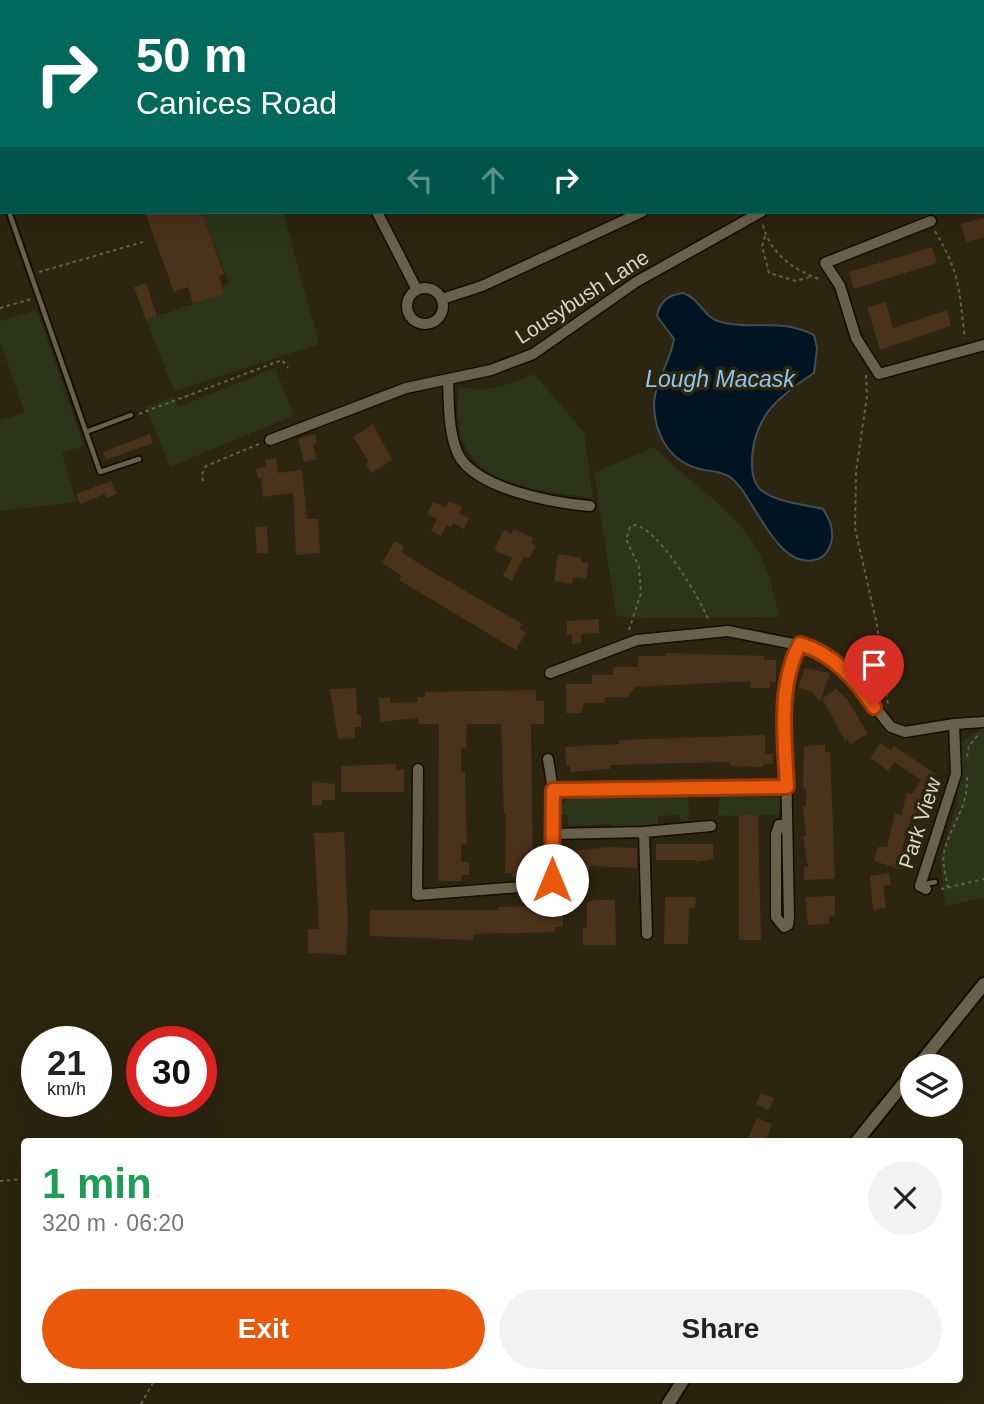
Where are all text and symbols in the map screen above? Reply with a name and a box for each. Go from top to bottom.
icon: right [21,28,112,119]
text: 50 m [136,28,248,82]
text: Canices Road [136,85,337,121]
icon: left [401,161,439,199]
icon: ahead [474,161,512,199]
icon: right [547,161,585,199]
street label: Lousybush Lane [511,245,653,348]
water label: Lough Macask [645,366,796,392]
pin [844,635,904,707]
icon: arrive [855,646,893,684]
street label: Park View [894,774,945,871]
position arrow [515,843,589,917]
speed limit sign: 30 [126,1026,217,1117]
text: 21 [47,1043,86,1082]
map controls [900,1054,963,1117]
button: layers [900,1054,963,1117]
text: km/h [47,1079,86,1099]
text: 1 min [42,1160,152,1207]
button: close [868,1161,942,1235]
text: 320 m · 06:20 [42,1210,184,1236]
button: Exit [42,1289,485,1369]
button: Share [499,1289,942,1369]

